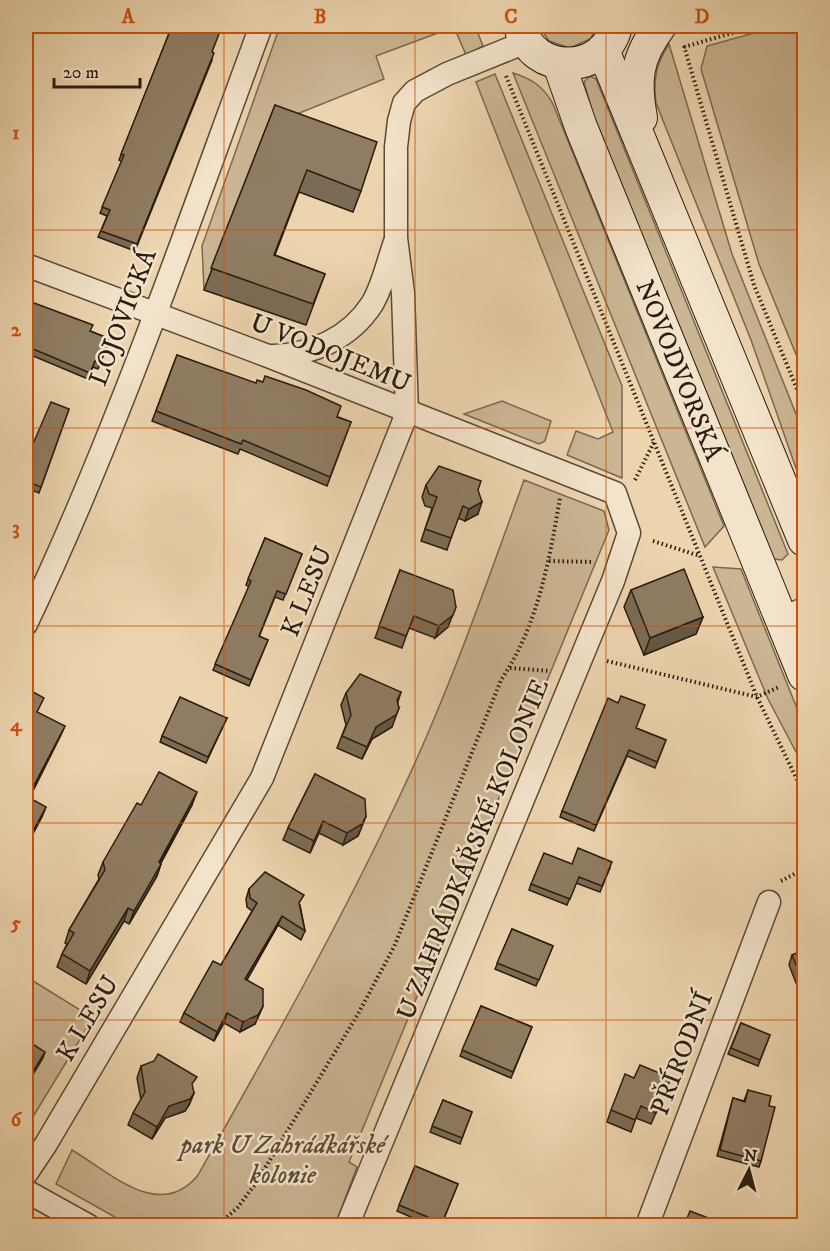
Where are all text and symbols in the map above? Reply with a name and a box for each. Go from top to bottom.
text: A [121,5,136,30]
text: B [314,5,326,30]
text: C [504,5,518,30]
text: D [695,5,710,30]
scale bar [54,51,140,89]
text: 20 m [63,62,99,84]
text: 1 [12,121,20,146]
street label: LOJOVICKÁ [81,244,165,391]
street label: NOVODVORSKÁ [627,275,731,466]
street label: U VODOJEMU [245,306,415,401]
text: 2 [11,318,22,343]
text: 3 [12,516,20,541]
street label: K LESU [274,541,340,642]
street label: U ZAHRÁDKÁŘSKÉ KOLONIE [389,674,557,1025]
text: 4 [10,713,23,738]
text: 5 [10,911,21,936]
street label: K LESU [50,970,127,1068]
street label: PŘÍRODNÍ [643,986,721,1120]
text: 6 [11,1108,23,1133]
park label: park U Zahrádkářské kolonie [176,1129,389,1192]
north arrow [719,1140,779,1200]
text: N [743,1145,758,1167]

